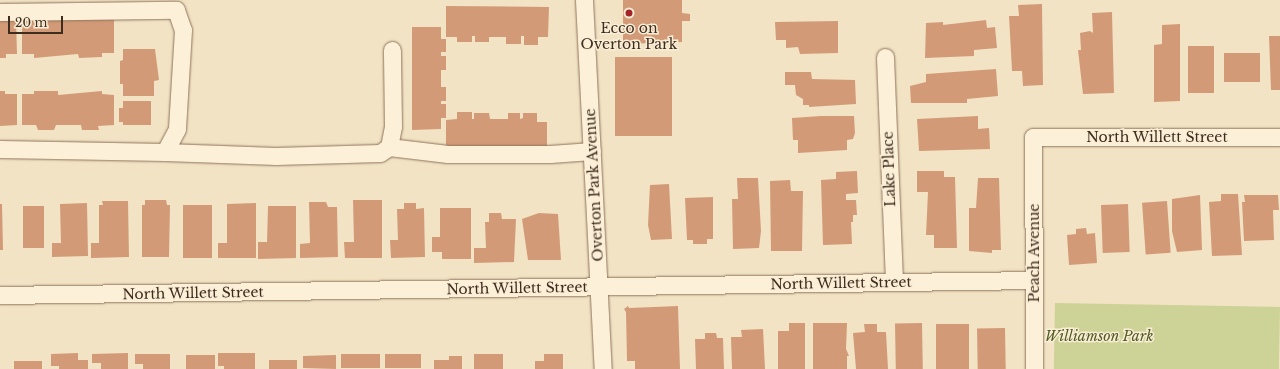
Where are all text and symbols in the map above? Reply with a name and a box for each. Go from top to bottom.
scale bar [10,8,65,34]
marker: Ecco on Overton Park [624,8,634,18]
text: 20 m [15,15,47,30]
place label: Ecco on Overton Park [581,20,677,52]
street label: Overton Park Avenue [582,108,606,262]
street label: North Willett Street [1086,129,1228,145]
street label: Lake Place [879,131,899,207]
street label: Peach Avenue [1026,203,1042,303]
street label: North Willett Street [770,273,912,293]
street label: North Willett Street [446,278,588,298]
street label: North Willett Street [122,283,264,303]
park label: Williamson Park [1044,328,1154,344]

